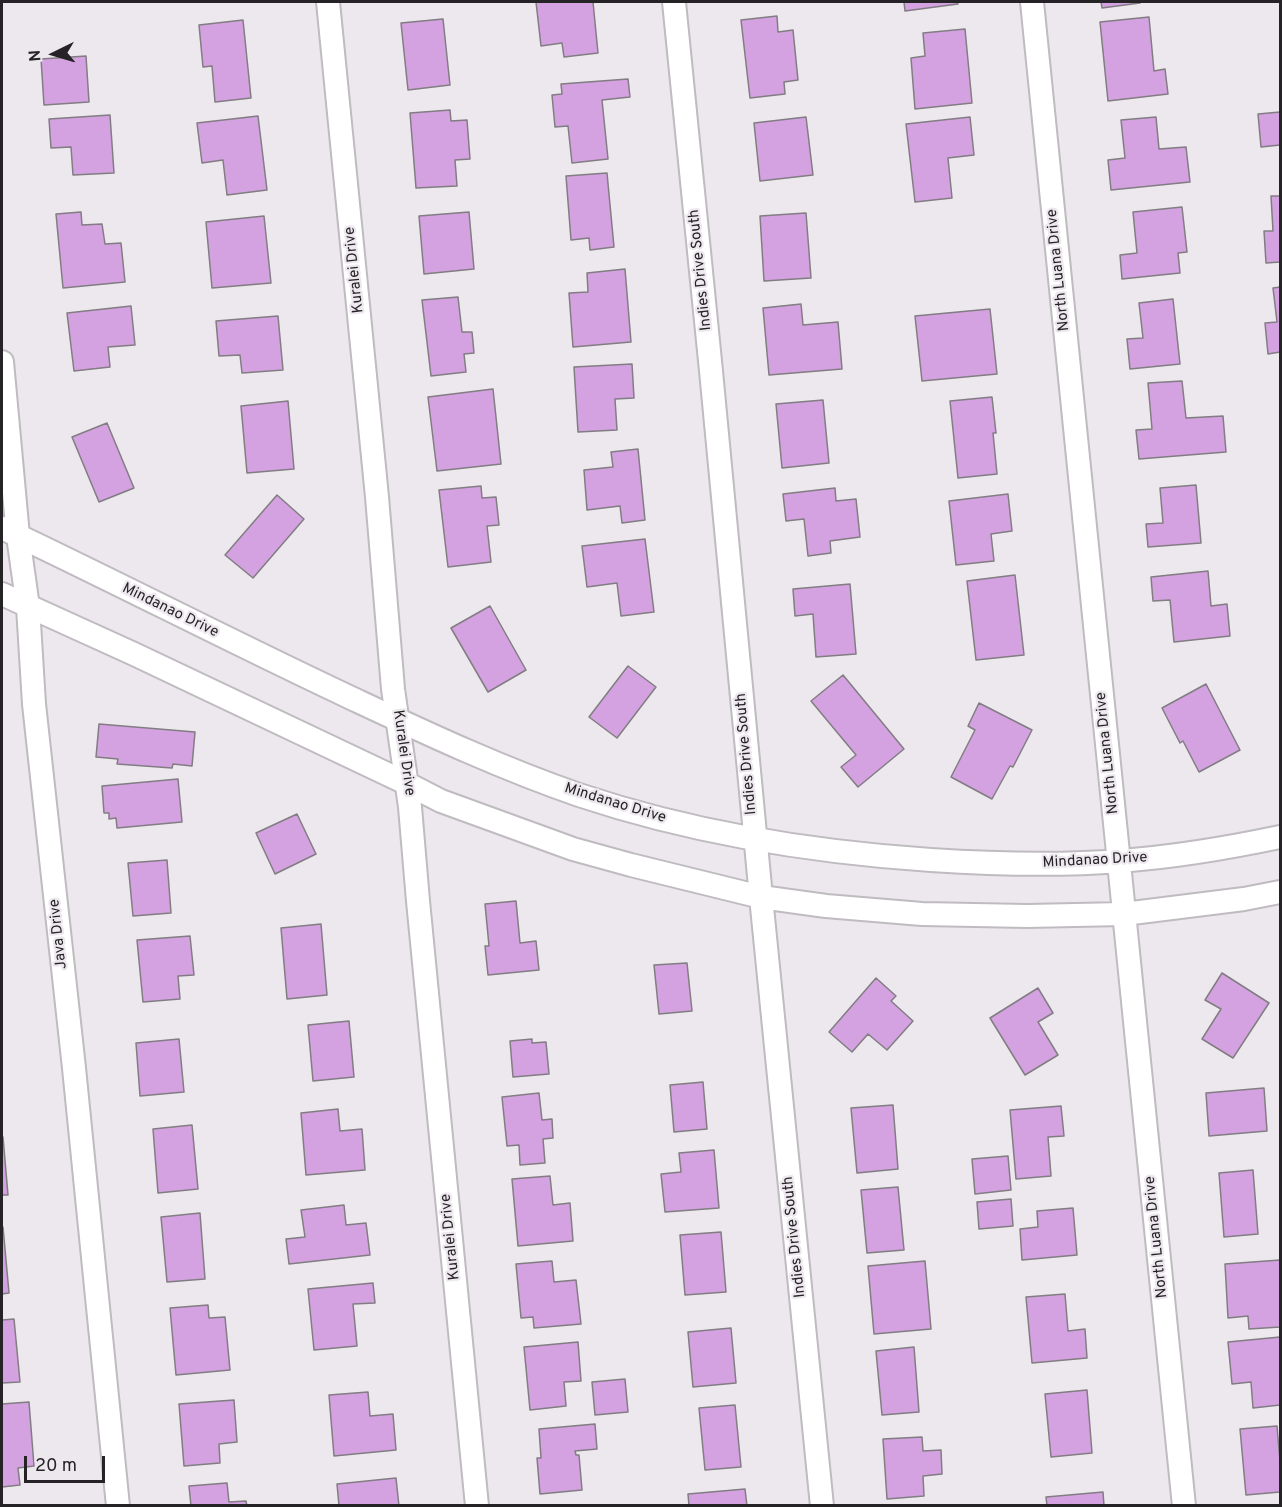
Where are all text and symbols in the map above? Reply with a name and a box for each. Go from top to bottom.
north arrow [24,24,84,84]
text: N [26,49,47,62]
street label: Indies Drive South [686,208,716,332]
street label: North Luana Drive [1044,208,1074,332]
street label: Kuralei Drive [342,226,368,314]
street label: Mindanao Drive [119,580,221,642]
street label: North Luana Drive [1093,691,1123,815]
street label: Indies Drive South [733,692,761,816]
street label: Kuralei Drive [388,709,418,797]
street label: Mindanao Drive [562,780,668,828]
street label: Mindanao Drive [1042,849,1148,873]
street label: Java Drive [46,898,72,970]
street label: Indies Drive South [780,1175,810,1299]
street label: North Luana Drive [1142,1175,1172,1299]
street label: Kuralei Drive [438,1193,464,1281]
scale bar [27,1444,108,1482]
text: 20 m [35,1455,77,1478]

